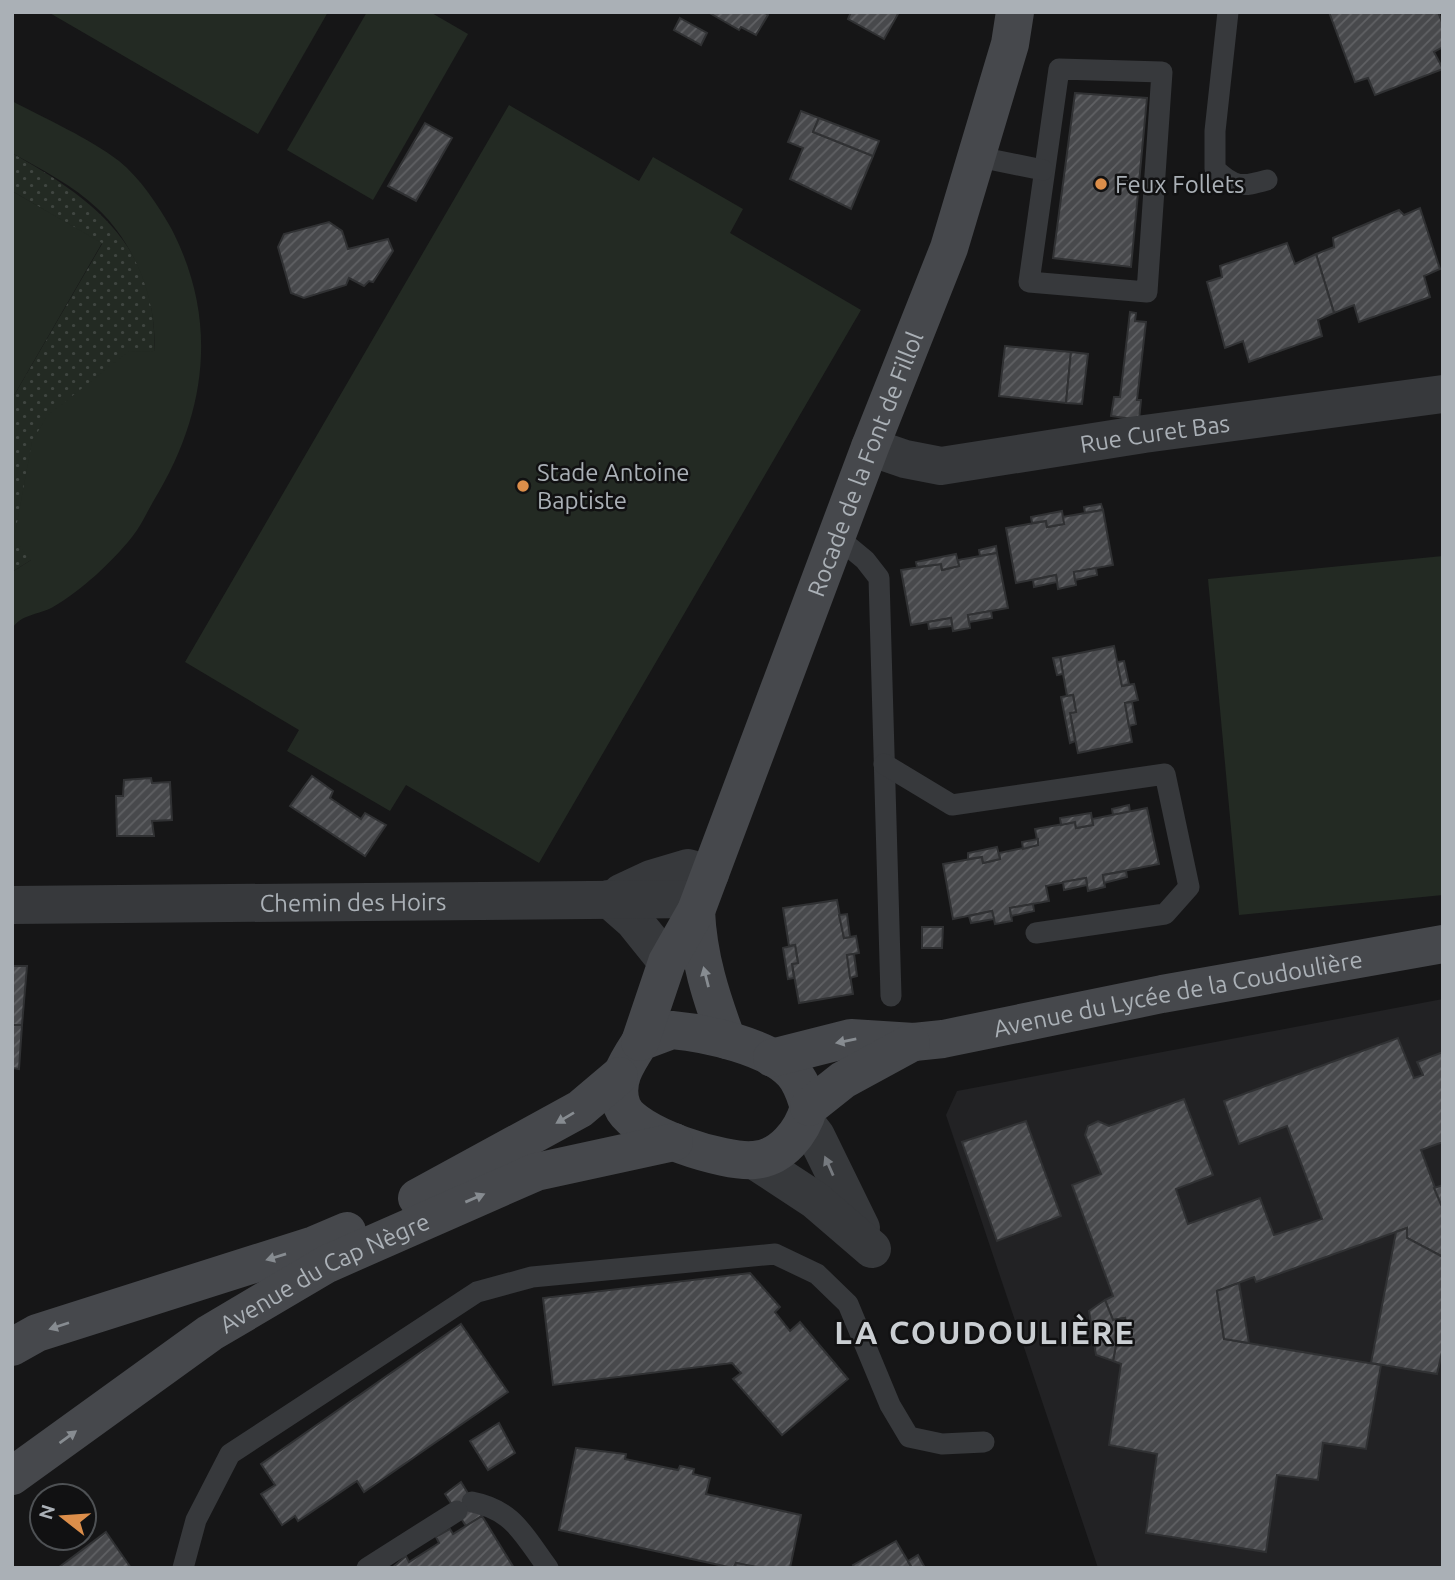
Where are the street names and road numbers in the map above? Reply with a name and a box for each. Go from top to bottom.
street label: Rocade de la Font de Fillol [802,328,928,600]
street label: Rue Curet Bas [1078,409,1231,457]
street label: Chemin des Hoirs [259,888,447,916]
street label: Avenue du Lycée de la Coudoulière [991,945,1364,1042]
street label: Avenue du Cap Nègre [215,1207,433,1338]

